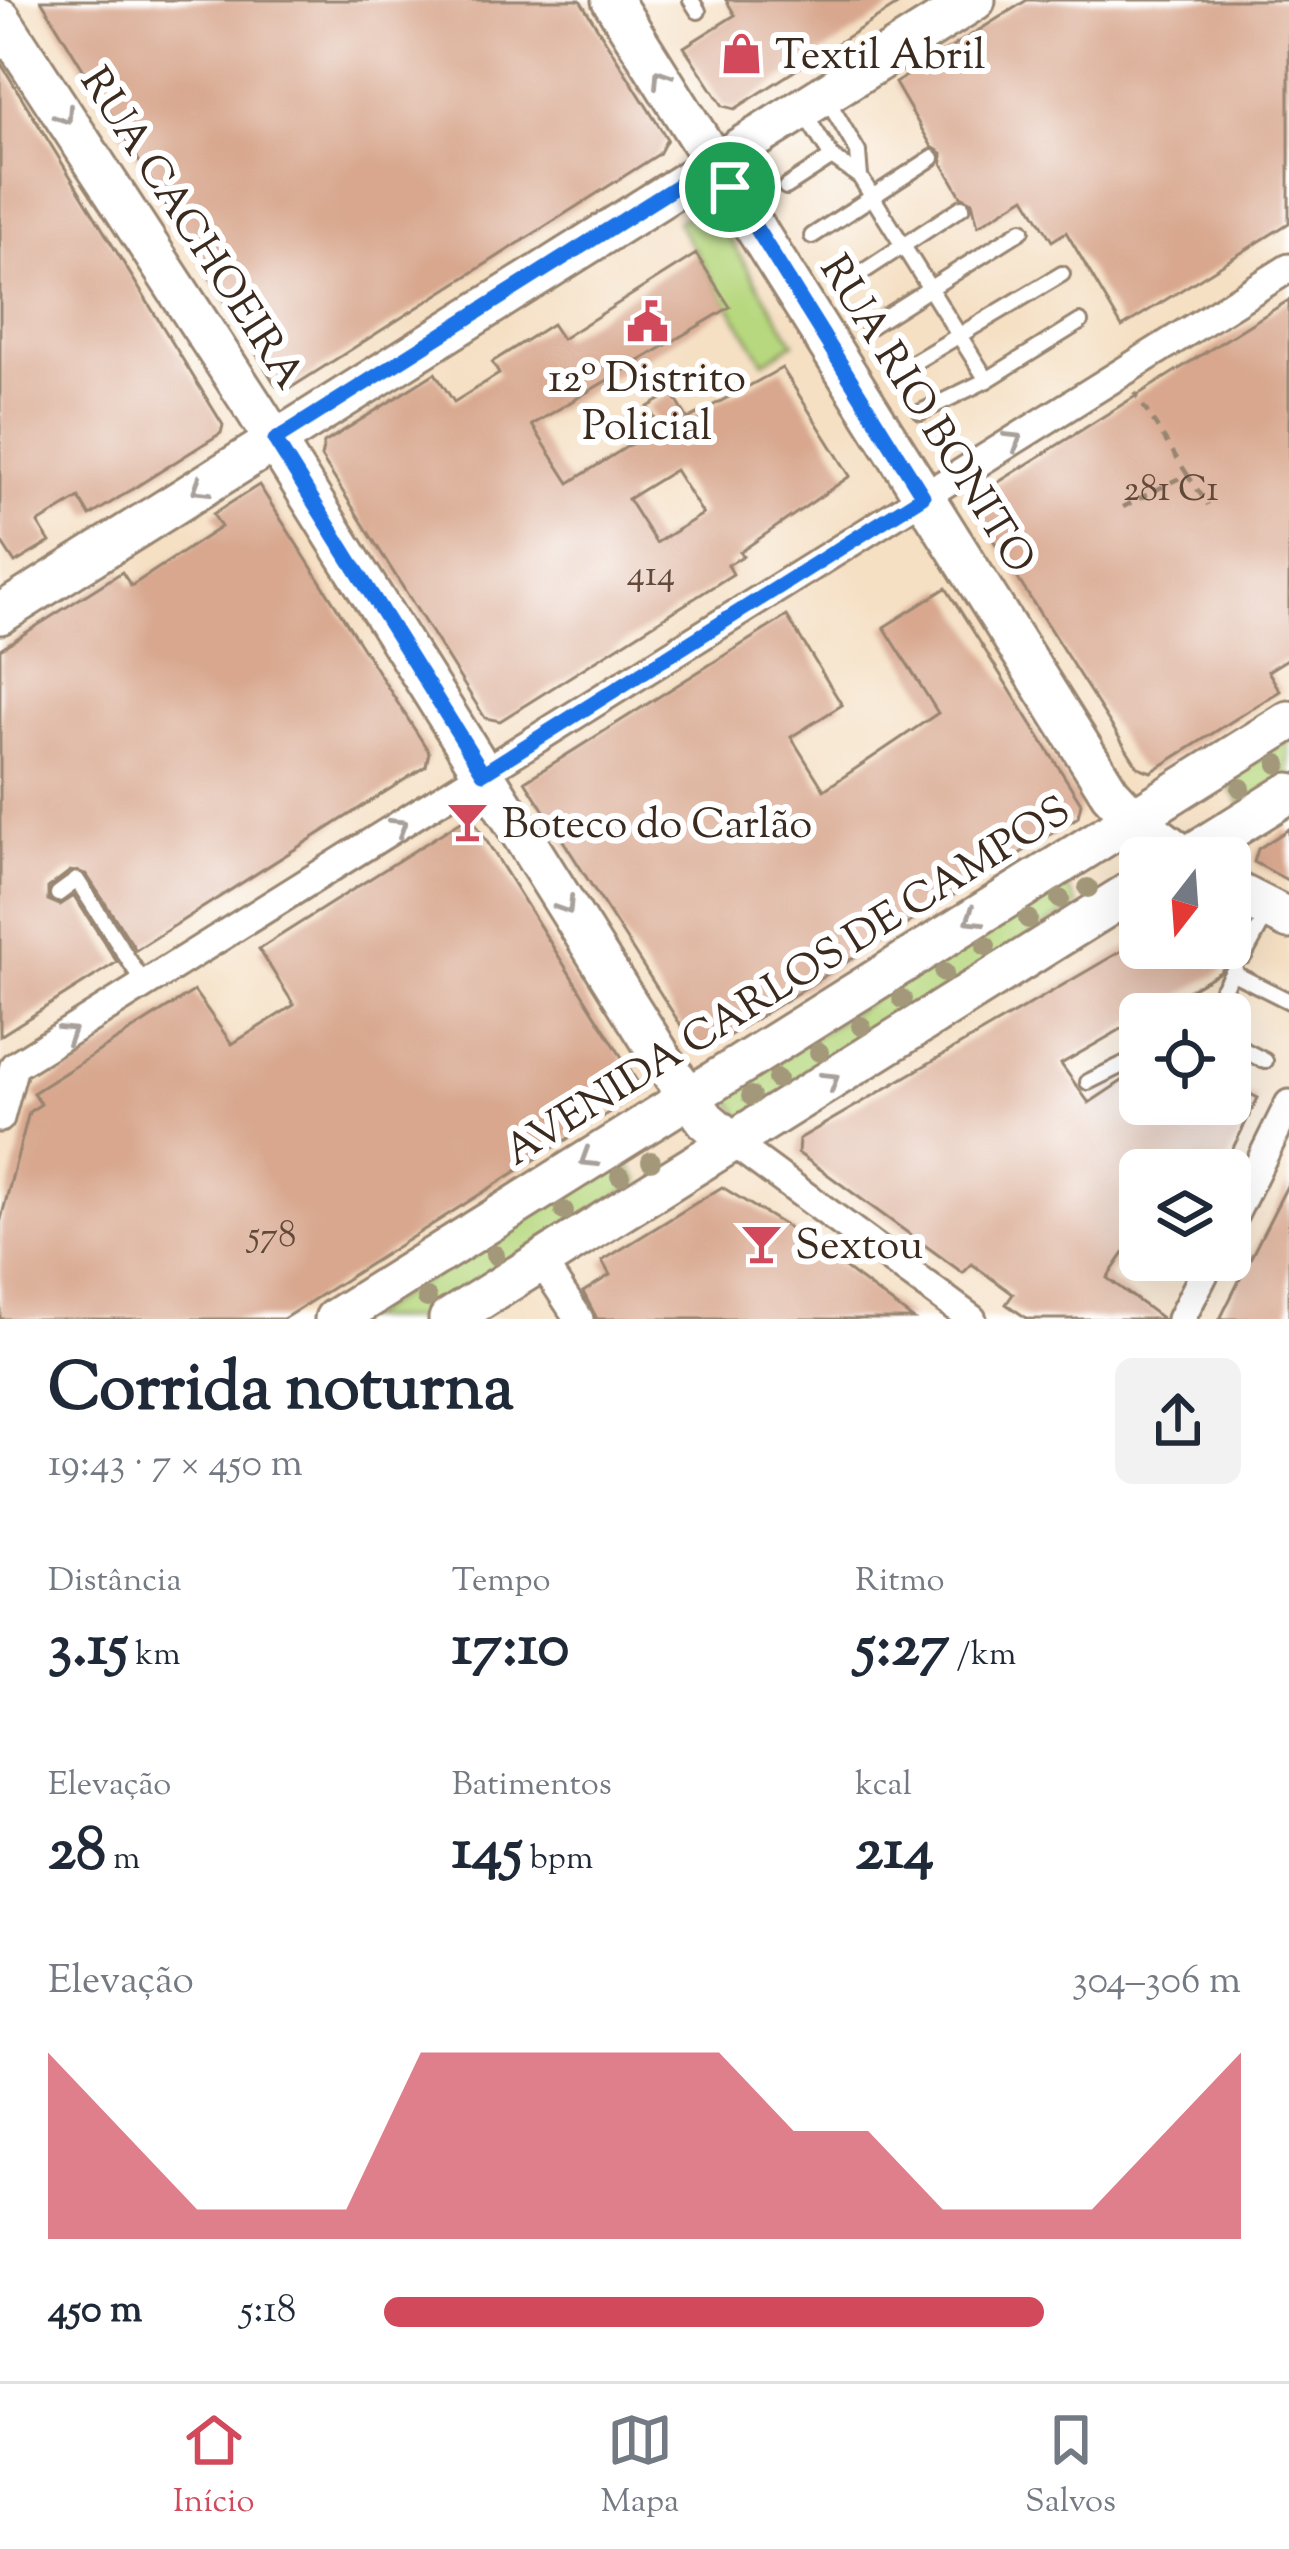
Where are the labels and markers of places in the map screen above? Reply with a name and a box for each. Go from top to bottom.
place label: Textil Abril [775,28,986,88]
shop icon: Textil Abril [718,30,764,76]
pin [679,136,781,238]
public building icon: 12º Distrito Policial [624,299,670,345]
place label: 12º Distrito Policial [548,351,746,459]
place label: Boteco do Carlão [502,797,812,857]
bar icon: Boteco do Carlão [445,799,491,845]
place label: Sextou [795,1218,923,1278]
bar icon: Sextou [738,1220,784,1266]

